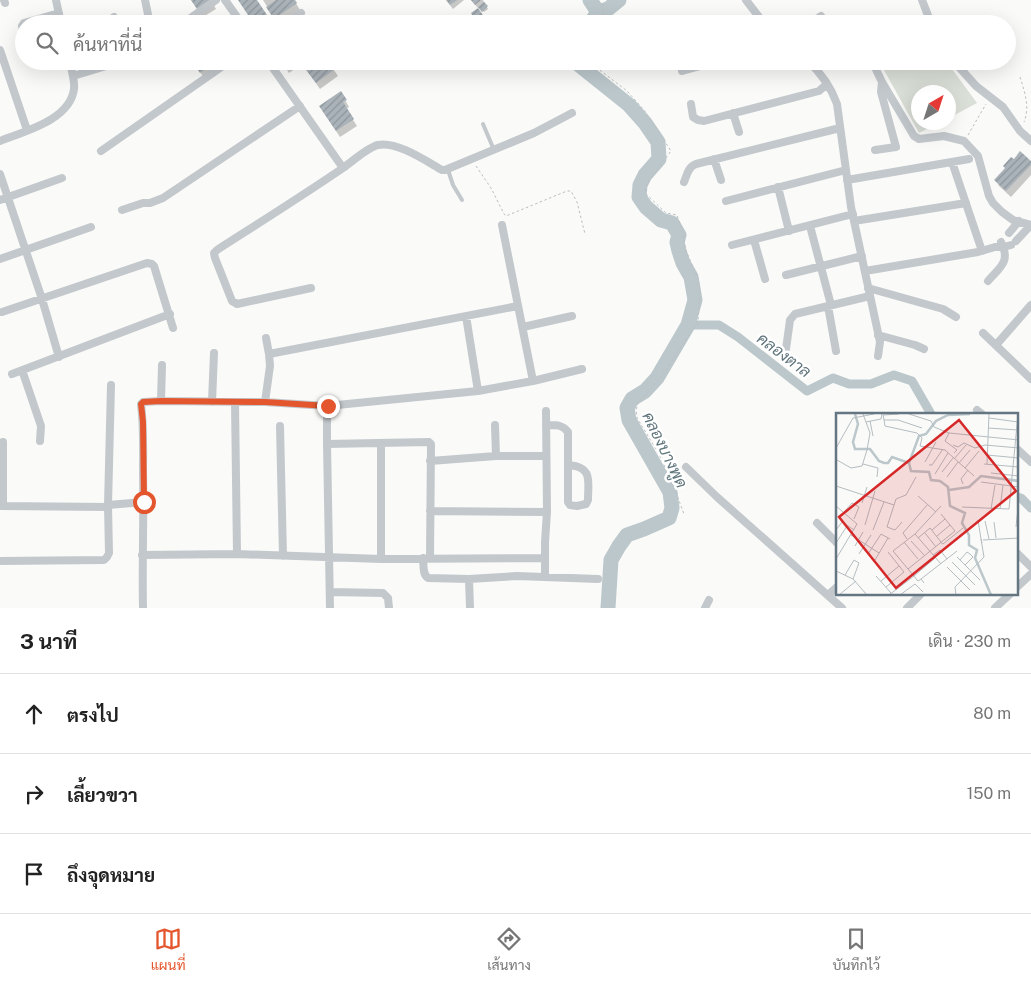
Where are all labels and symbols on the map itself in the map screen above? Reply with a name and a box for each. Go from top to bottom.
north arrow [911,85,956,130]
water label: คลองตาล [753,329,815,381]
route end [317,395,340,418]
water label: คลองบางพูด [637,409,691,492]
inset map [836,413,1018,596]
route start [133,491,156,514]

